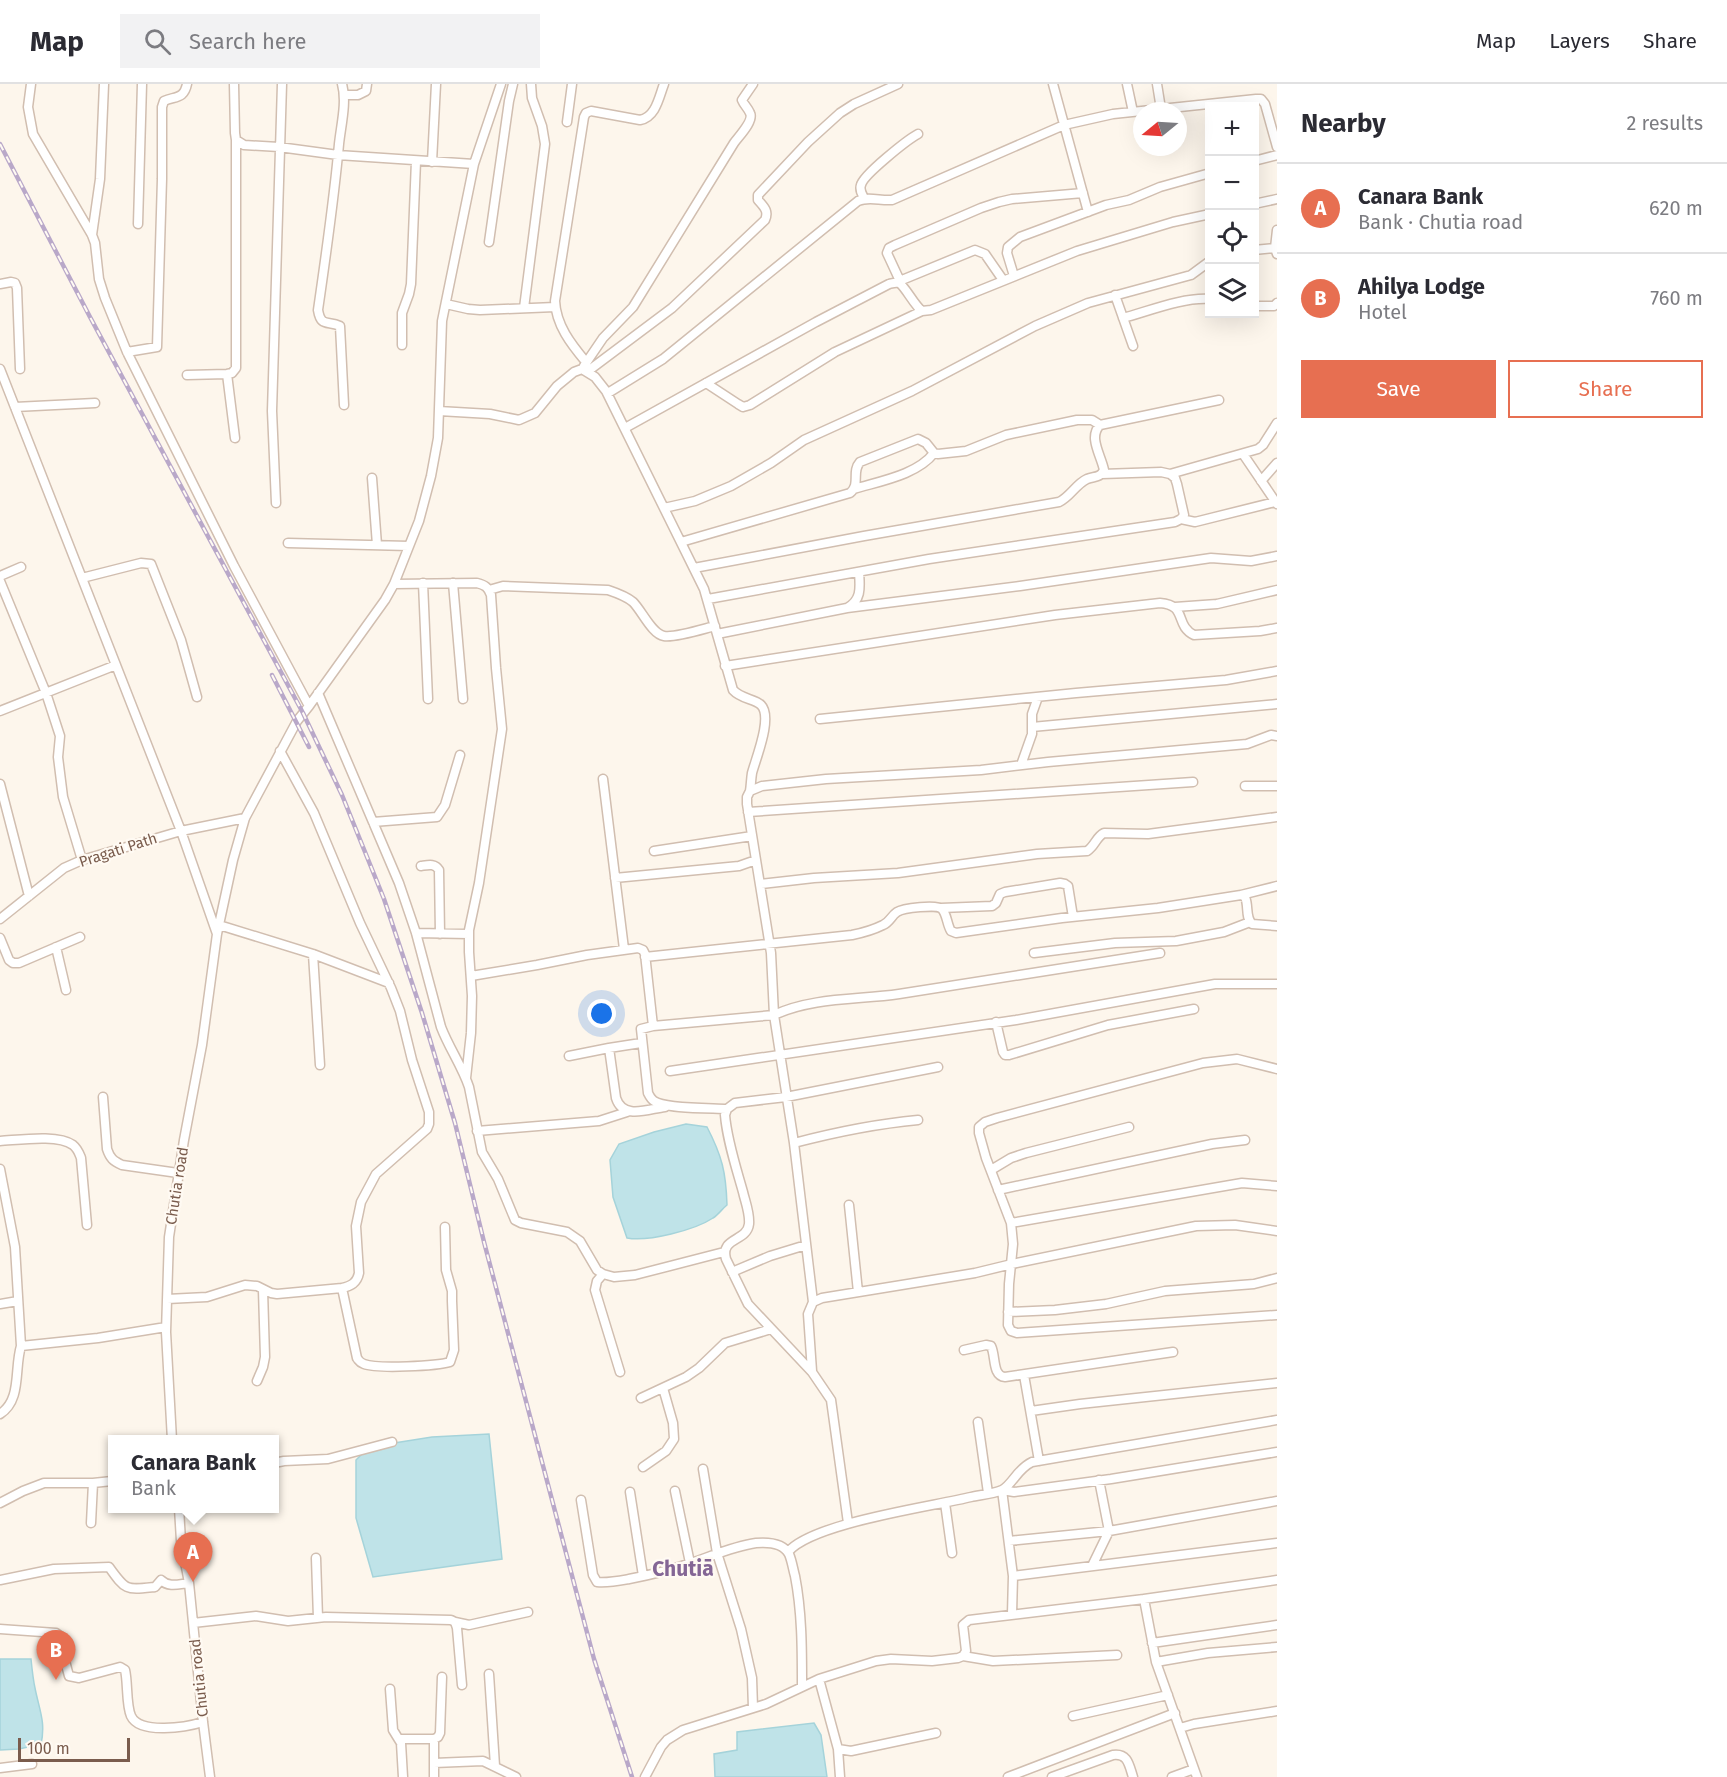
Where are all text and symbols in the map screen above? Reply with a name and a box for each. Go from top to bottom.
search box [120,14,540,68]
text: Map [30,25,84,58]
icon: search [141,25,174,58]
text: Search here [189,28,307,55]
text: Map [1476,28,1516,54]
text: Layers [1549,28,1610,54]
text: Share [1643,28,1697,54]
north arrow [1133,102,1187,156]
map controls [1205,102,1259,318]
button: + [1205,102,1259,156]
text: Nearby [1301,108,1386,139]
text: 2 results [1626,111,1703,135]
button: − [1205,156,1259,210]
text: Canara Bank [1358,183,1483,210]
text: A [1315,196,1326,220]
text: 620 m [1649,196,1703,220]
button: locate [1205,210,1259,264]
text: Bank · Chutia road [1358,210,1523,234]
button: layers [1205,264,1259,318]
text: Ahilya Lodge [1358,273,1485,300]
text: B [1314,286,1327,310]
text: 760 m [1650,286,1703,310]
text: Hotel [1358,300,1407,324]
button: Save [1301,360,1496,418]
button: Share [1508,360,1703,418]
street label: Pragati Path [77,829,159,871]
your location [587,999,616,1028]
street label: Chutia road [162,1146,192,1226]
popup [108,1435,279,1513]
text: Canara Bank [131,1449,256,1476]
text: Bank [131,1476,176,1500]
pin: A [174,1532,212,1582]
district label: Chutiā [652,1556,714,1582]
pin: B [36,1630,76,1680]
street label: Chutia road [186,1638,212,1718]
scale bar [18,1735,130,1762]
text: 100 m [27,1739,70,1758]

